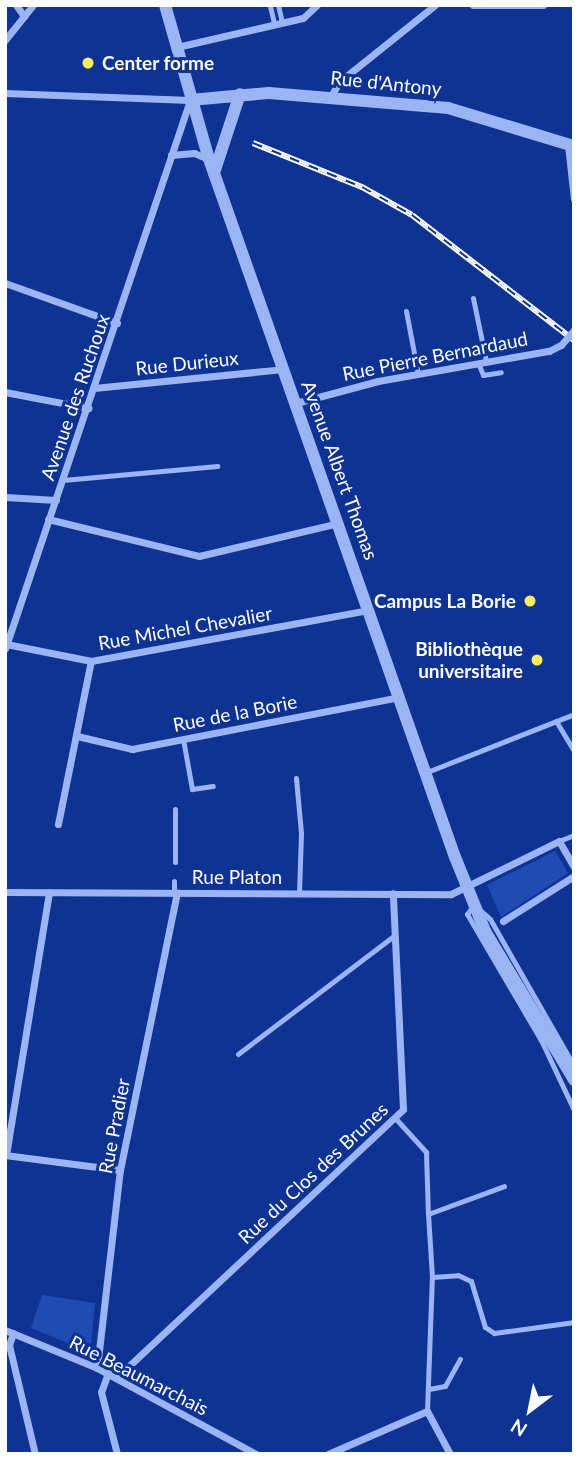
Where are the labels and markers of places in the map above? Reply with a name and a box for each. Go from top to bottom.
place label: Center forme [102,52,215,74]
marker: Center forme [80,55,96,71]
place label: Campus La Borie [374,590,516,612]
marker: Campus La Borie [522,593,538,609]
place label: Bibliothèque universitaire [415,638,523,682]
marker: Bibliothèque universitaire [529,652,545,668]

